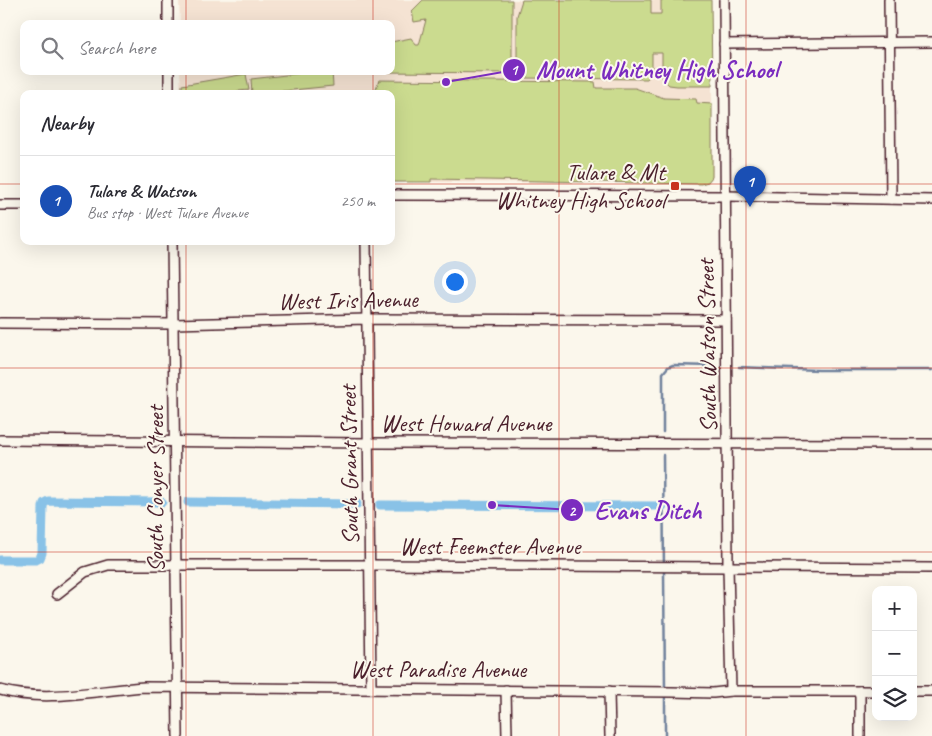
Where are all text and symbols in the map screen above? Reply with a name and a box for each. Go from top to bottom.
search box [20,20,395,75]
icon: search [38,34,66,62]
text: Search here [78,36,155,60]
callout: Mount Whitney High School [501,50,788,90]
text: Mount Whitney High School [536,54,782,86]
text: 1 [511,61,520,80]
text: Nearby [40,110,93,136]
place label: Tulare & Mt Whitney High School [496,157,669,215]
pin: 1 [734,166,766,207]
text: Tulare & Watson [87,179,196,203]
marker: Tulare & Mt Whitney High School [669,180,681,192]
text: 1 [52,191,60,211]
text: 250 m [341,191,375,211]
text: Bus stop · West Tulare Avenue [87,203,248,223]
street label: South Watson Street [690,257,724,433]
your location [442,269,468,295]
street label: West Iris Avenue [278,284,420,316]
street label: South Grant Street [333,383,365,545]
street label: South Conyer Street [140,404,170,572]
street label: West Howard Avenue [381,408,554,438]
callout: Evans Ditch [559,490,712,530]
text: Evans Ditch [595,495,702,527]
text: 2 [569,502,577,521]
street label: West Feemster Avenue [400,531,583,561]
map controls [872,586,917,721]
button: + [872,586,917,631]
button: − [872,631,917,676]
street label: West Paradise Avenue [350,654,528,684]
button: layers [872,676,917,721]

